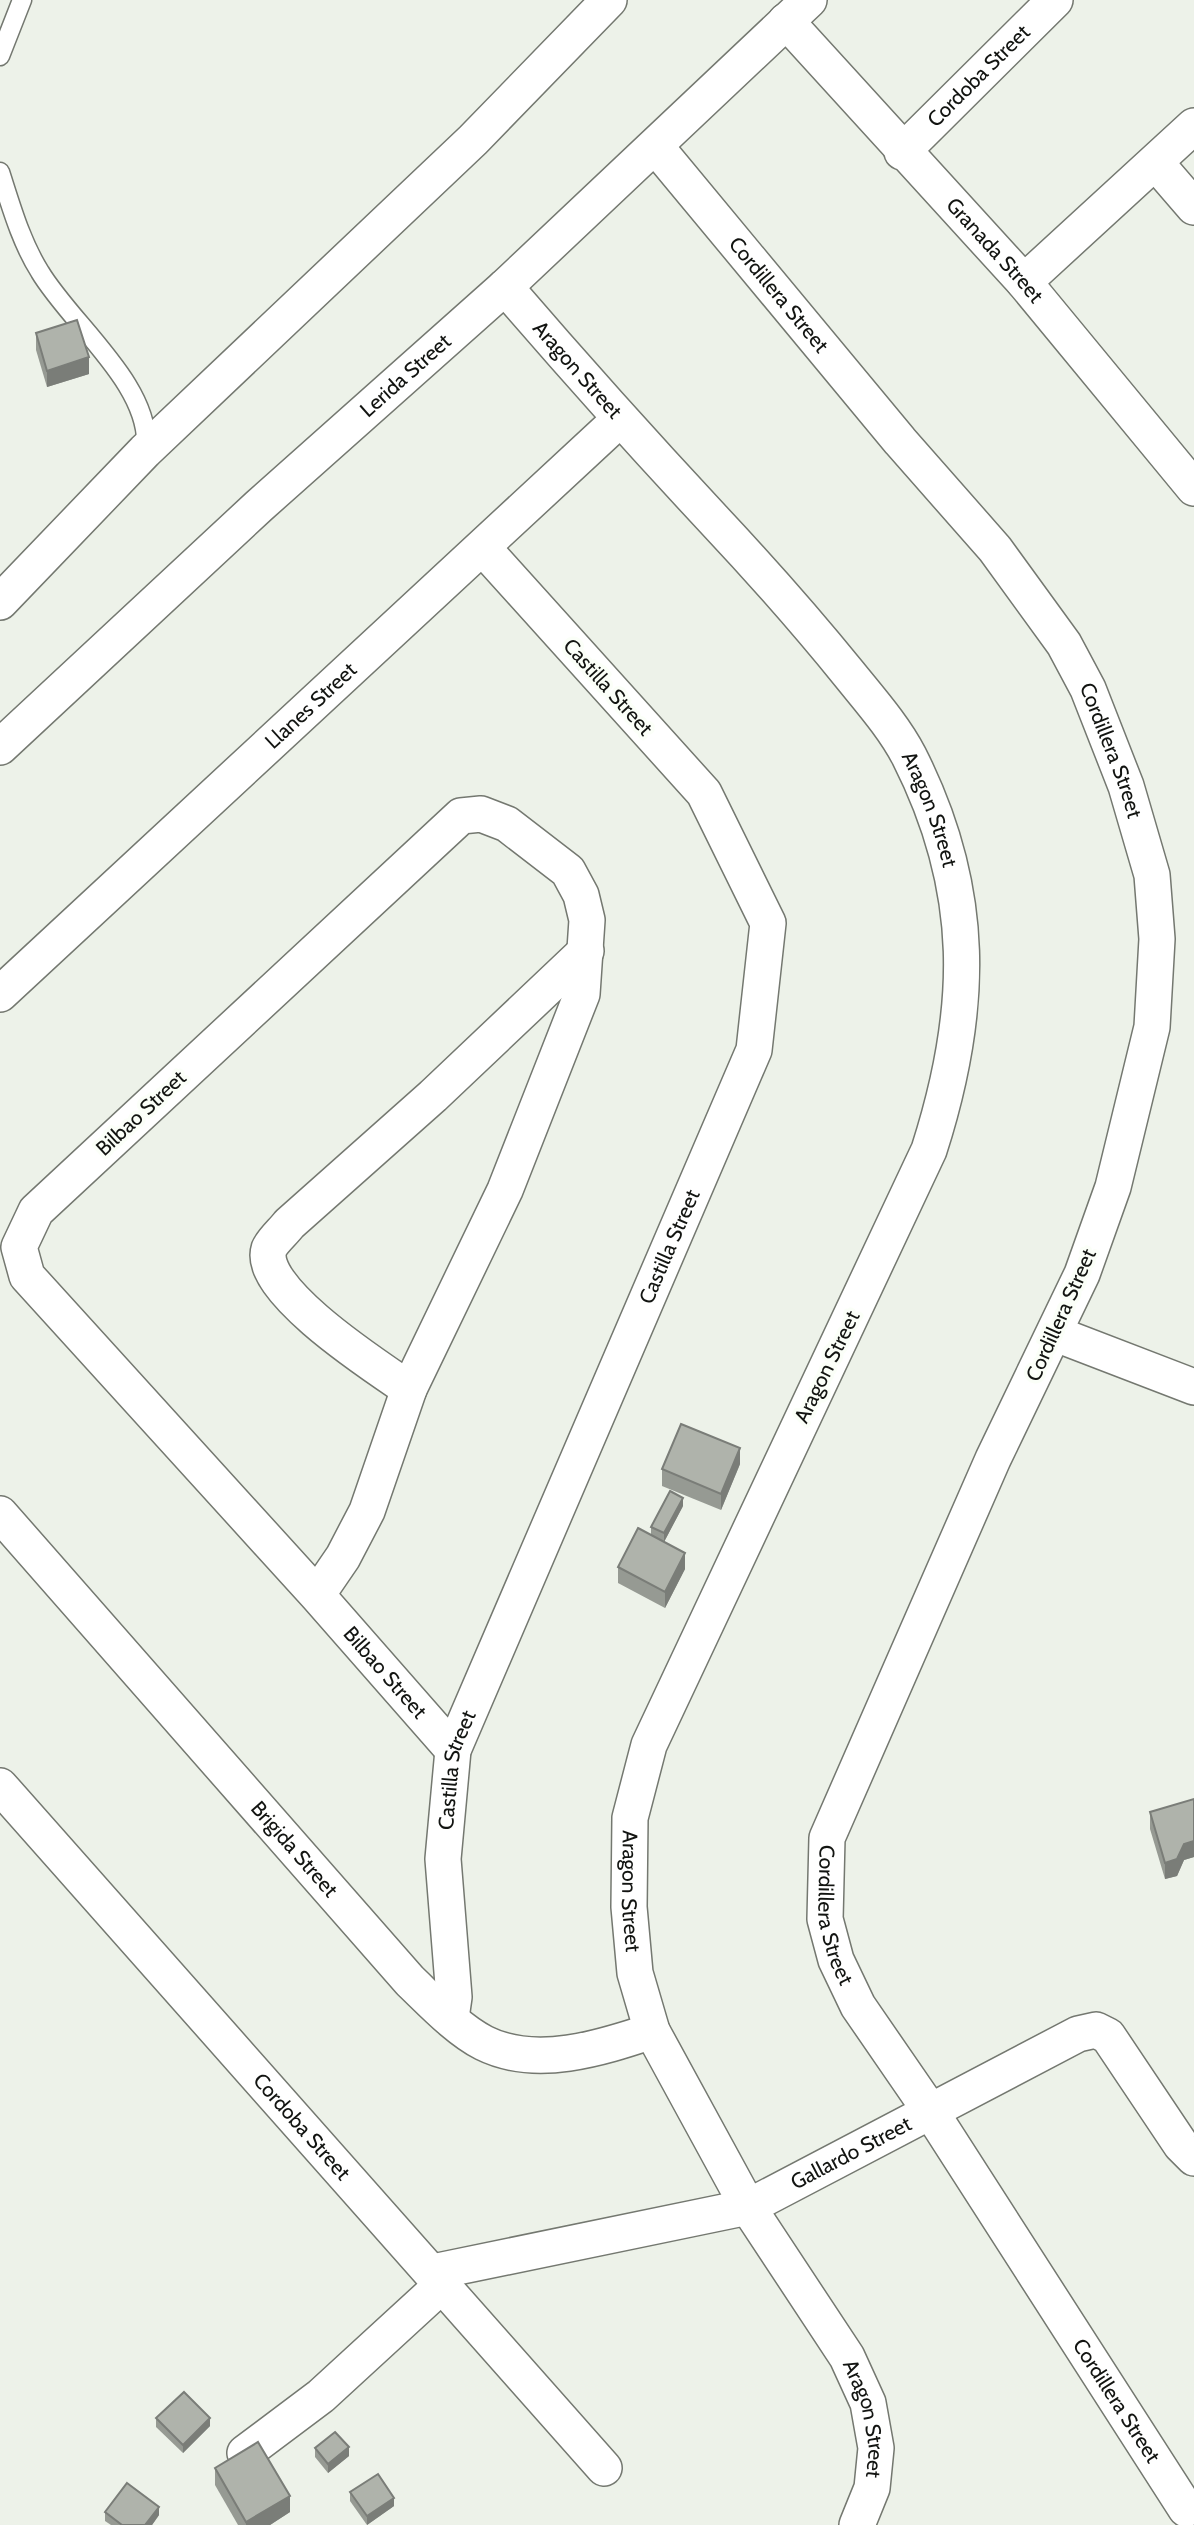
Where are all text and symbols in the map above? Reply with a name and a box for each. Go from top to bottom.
street label: Cordoba Street [922,19,1035,132]
street label: Granada Street [941,192,1049,308]
street label: Cordillera Street [724,232,834,357]
street label: Aragon Street [528,316,628,423]
street label: Lerida Street [355,328,456,422]
street label: Castilla Street [558,633,658,740]
street label: Llanes Street [260,657,361,754]
street label: Cordillera Street [1075,679,1148,821]
street label: Aragon Street [897,747,963,870]
street label: Bilbao Street [91,1065,191,1161]
street label: Castilla Street [633,1185,705,1307]
street label: Cordillera Street [1020,1245,1101,1385]
street label: Aragon Street [789,1306,865,1427]
street label: Bilbao Street [338,1621,432,1723]
street label: Castilla Street [433,1706,481,1831]
street label: Brigida Street [246,1796,343,1902]
street label: Aragon Street [617,1830,646,1953]
street label: Cordillera Street [813,1845,859,1989]
street label: Cordoba Street [248,2068,356,2185]
street label: Gallardo Street [786,2111,915,2194]
street label: Cordillera Street [1068,2334,1166,2467]
street label: Aragon Street [838,2355,889,2479]

